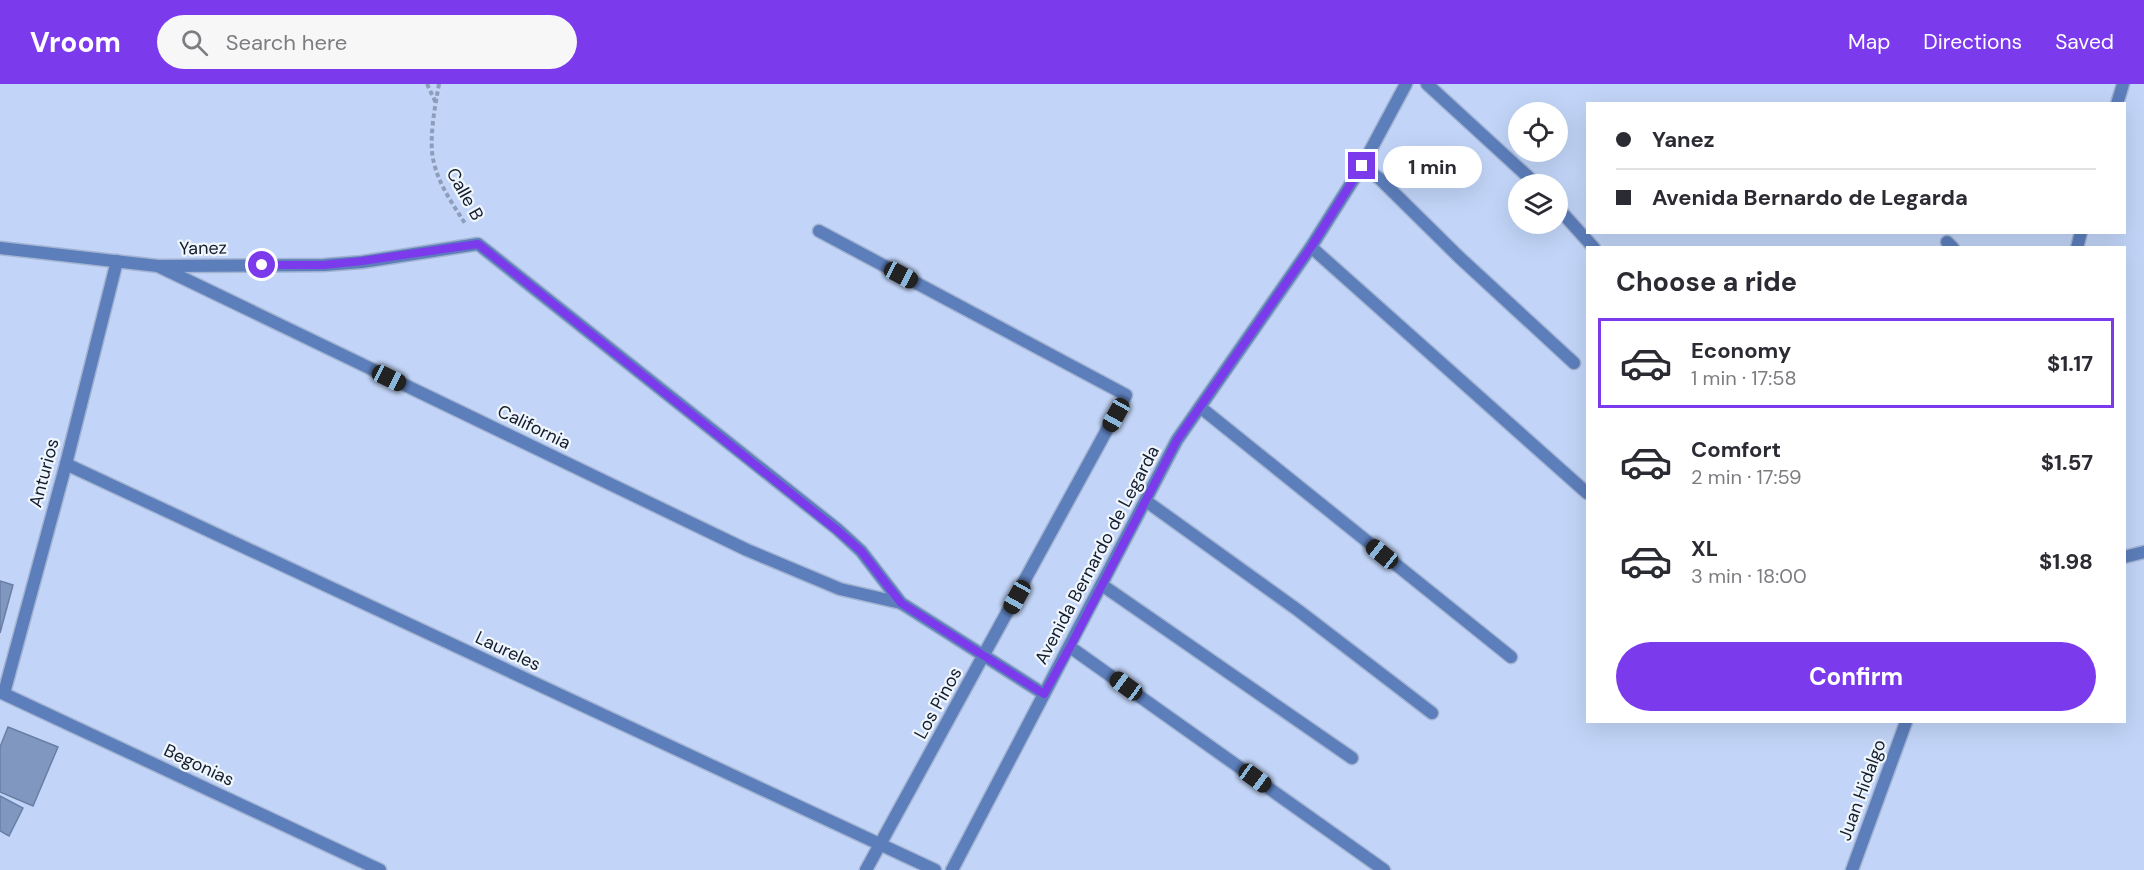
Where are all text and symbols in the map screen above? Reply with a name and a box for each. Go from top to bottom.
search box [157,15,577,69]
text: Vroom [30,24,121,61]
icon: search [178,26,211,59]
text: Search here [226,28,347,57]
text: Map [1848,28,1890,56]
text: Directions [1923,28,2022,56]
text: Saved [2055,28,2114,56]
map controls [1508,102,1568,234]
button: locate [1508,102,1568,162]
text: Yanez [1652,125,1715,154]
callout: 1 min [1383,145,1482,187]
route end [1348,152,1375,179]
text: 1 min [1408,154,1457,180]
street label: Calle B [441,163,489,225]
button: layers [1508,174,1568,234]
text: Avenida Bernardo de Legarda [1652,183,1968,212]
street label: Yanez [179,236,227,260]
route start [248,251,275,278]
car [881,259,921,291]
text: Choose a ride [1616,264,1797,299]
icon: car [1619,336,1673,390]
text: Economy [1691,336,1791,365]
text: $1.17 [2047,349,2093,378]
car [369,362,409,394]
text: 1 min · 17:58 [1691,365,1797,391]
car [1099,395,1133,435]
street label: California [493,399,575,455]
icon: car [1619,435,1673,489]
text: Comfort [1691,435,1781,464]
street label: Anturios [23,436,65,510]
street label: Avenida Bernardo de Legarda [1029,441,1165,669]
text: $1.57 [2041,448,2093,477]
text: 2 min · 17:59 [1691,464,1802,490]
icon: car [1619,534,1673,588]
text: XL [1691,534,1718,563]
car [1362,536,1402,572]
text: $1.98 [2039,547,2093,576]
text: 3 min · 18:00 [1691,563,1807,589]
car [1000,577,1034,617]
street label: Laureles [471,625,545,677]
button: Confirm [1616,642,2096,711]
street label: Los Pinos [908,663,968,743]
car [1106,668,1146,704]
street label: Juan Hidalgo [1833,736,1891,844]
street label: Begonias [160,738,238,792]
car [1235,760,1275,796]

